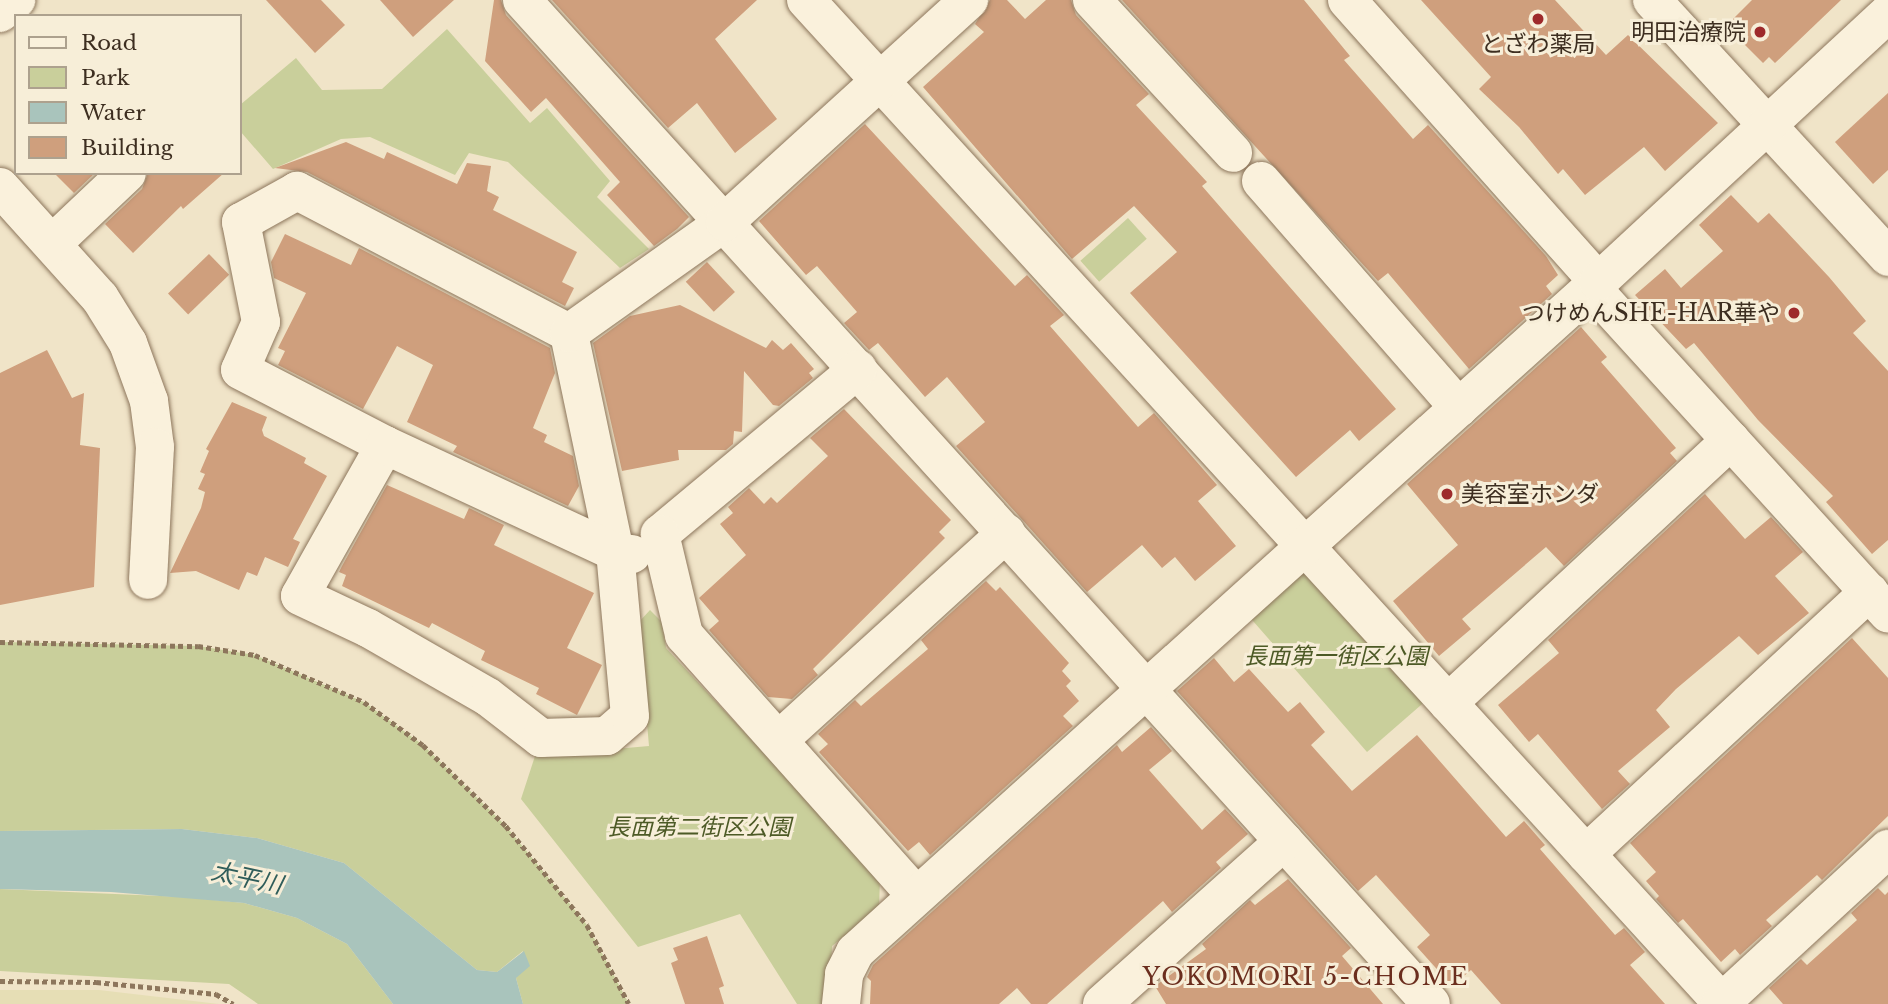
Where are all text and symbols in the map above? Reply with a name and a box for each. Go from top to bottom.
marker: とざわ薬局 [1530,11,1546,27]
legend [14,14,242,175]
place label: 明田治療院 [1631,18,1746,46]
marker: 明田治療院 [1752,24,1768,40]
text: Road [81,30,137,56]
place label: とざわ薬局 [1481,30,1595,58]
text: Park [81,65,130,91]
text: Water [81,100,145,126]
text: Building [81,135,173,161]
place label: つけめんSHE-HAR華や [1522,299,1780,327]
marker: つけめんSHE-HAR華や [1786,305,1802,321]
place label: 美容室ホンダ [1461,480,1599,508]
marker: 美容室ホンダ [1439,486,1455,502]
park label: 長面第一街区公園 [1244,642,1428,670]
park label: 長面第二街区公園 [607,813,791,841]
water label: 太平川 [209,856,285,900]
district label: YOKOMORI 5-CHOME [1145,963,1467,991]

